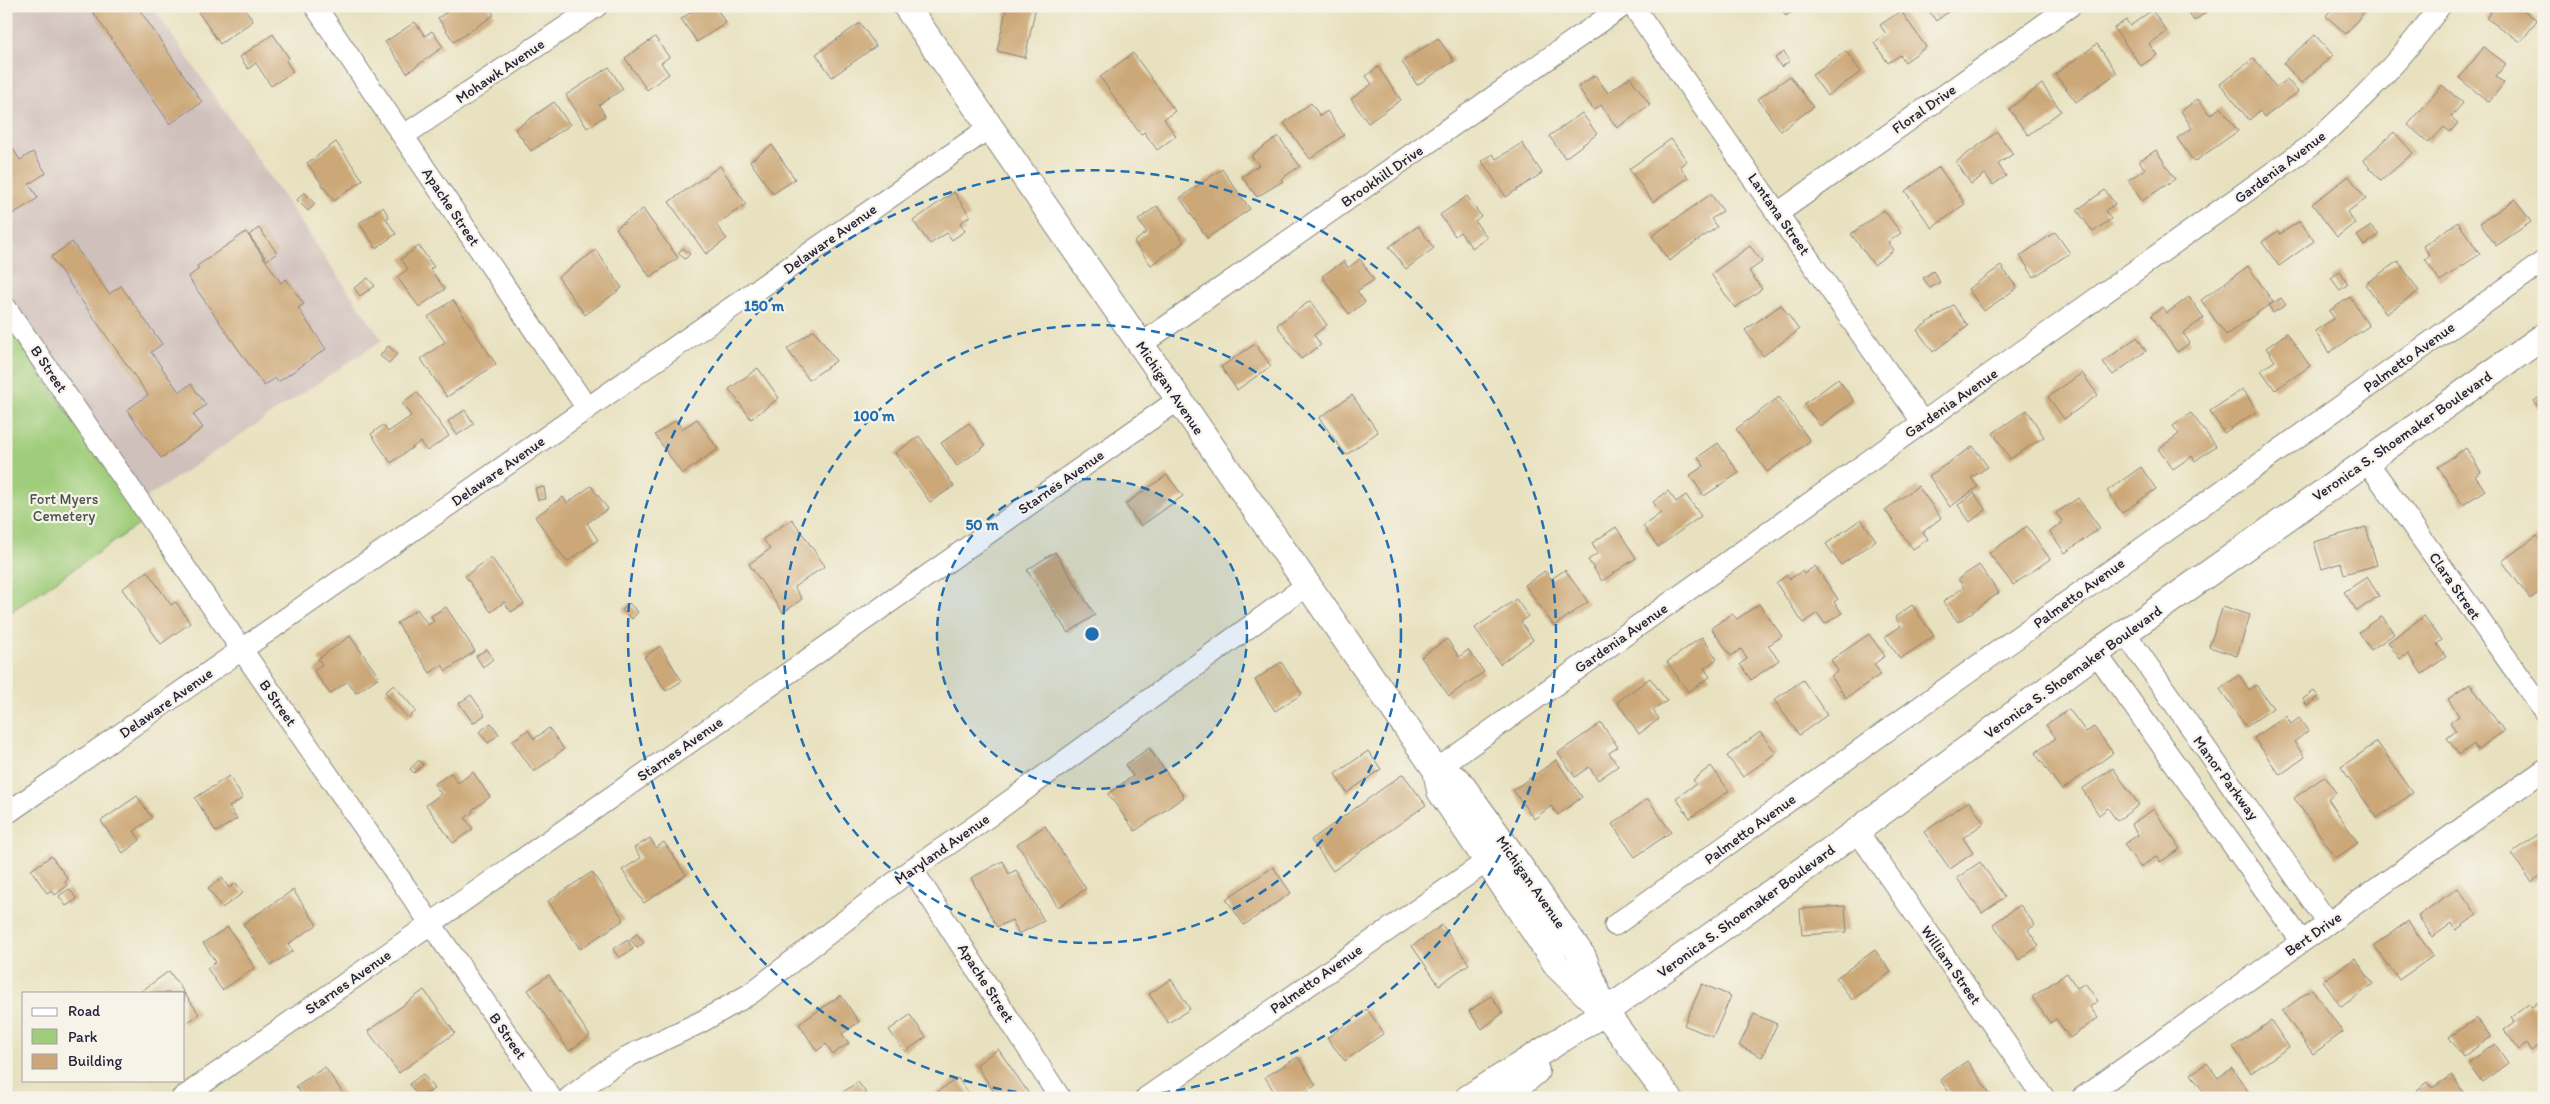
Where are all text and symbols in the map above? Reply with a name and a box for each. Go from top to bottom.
street label: Mohawk Avenue [452,35,548,107]
street label: Floral Drive [1888,80,1960,138]
street label: Gardenia Avenue [2231,127,2329,207]
street label: Brookhill Drive [1337,141,1427,211]
street label: Apache Street [418,164,484,250]
street label: Lantana Street [1744,169,1814,259]
street label: Delaware Avenue [780,200,880,278]
text: 150 m [744,297,784,315]
street label: Palmetto Avenue [2360,318,2458,396]
street label: Michigan Avenue [1132,338,1208,438]
street label: B Street [27,342,71,396]
street label: Gardenia Avenue [1901,364,2001,442]
street label: Veronica S. Shoemaker Boulevard [2309,367,2495,505]
text: 100 m [853,407,895,425]
street label: Delaware Avenue [448,432,548,510]
street label: Starnes Avenue [1015,446,1107,518]
park label: Fort Myers Cemetery [30,490,99,525]
text: 50 m [965,516,999,534]
street label: Clara Street [2425,549,2485,623]
street label: Palmetto Avenue [2030,554,2128,632]
street label: Gardenia Avenue [1571,599,1671,677]
street label: Veronica S. Shoemaker Boulevard [1981,601,2165,743]
centre of rings [1083,625,1101,643]
street label: Delaware Avenue [116,664,216,742]
street label: B Street [256,676,301,730]
street label: Starnes Avenue [634,713,726,785]
street label: Manor Parkway [2189,732,2263,824]
street label: Palmetto Avenue [1701,790,1799,868]
street label: Maryland Avenue [891,810,993,888]
street label: Michigan Avenue [1492,832,1570,932]
street label: Veronica S. Shoemaker Boulevard [1654,840,1838,982]
street label: Bert Drive [2281,908,2345,960]
street label: William Street [1917,922,1985,1008]
street label: Apache Street [954,940,1018,1026]
street label: Palmetto Avenue [1266,940,1366,1018]
street label: Starnes Avenue [302,946,394,1018]
legend [22,992,185,1082]
text: Road [68,1002,101,1020]
street label: B Street [486,1009,531,1063]
text: Park [68,1028,98,1046]
text: Building [68,1052,122,1070]

